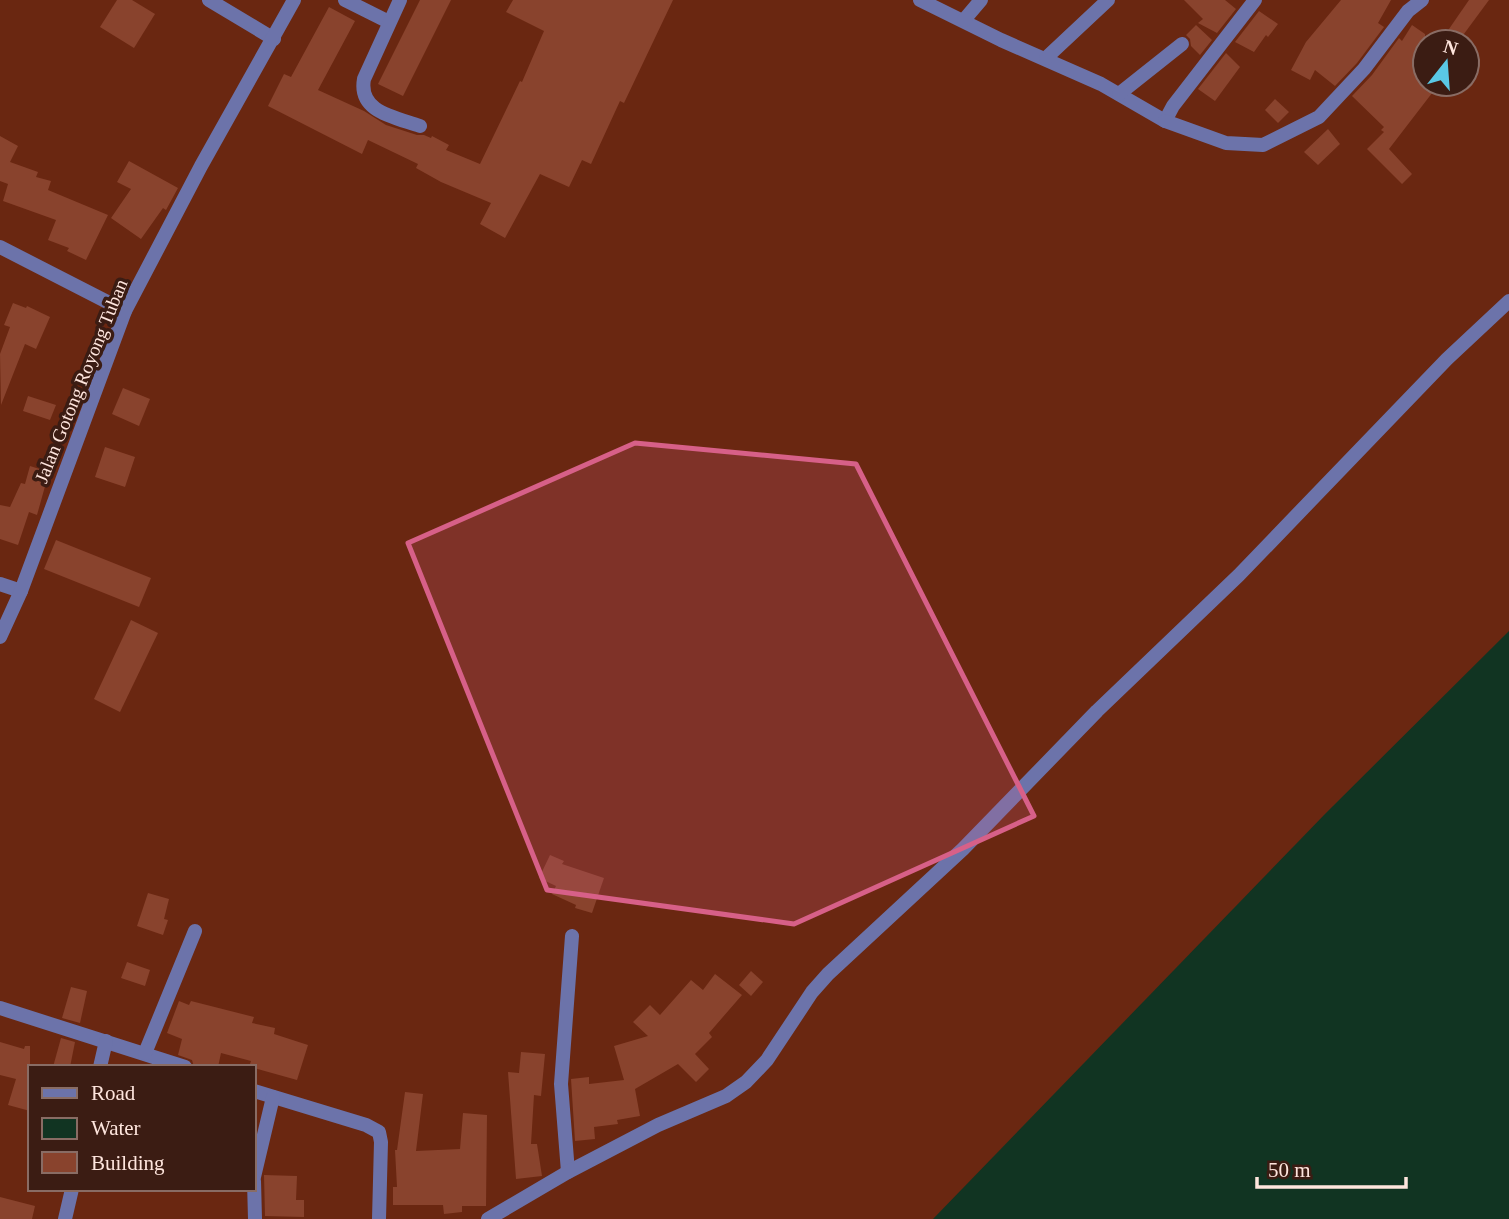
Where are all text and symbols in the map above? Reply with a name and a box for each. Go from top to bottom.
north arrow [1411,28,1481,98]
text: N [1441,35,1461,59]
street label: Jalan Gotong Royong Tuban [30,276,132,486]
legend [28,1065,256,1191]
text: Road [91,1081,136,1105]
text: Water [91,1116,141,1140]
scale bar [1257,1146,1406,1190]
text: Building [91,1151,165,1175]
text: 50 m [1268,1158,1311,1182]

